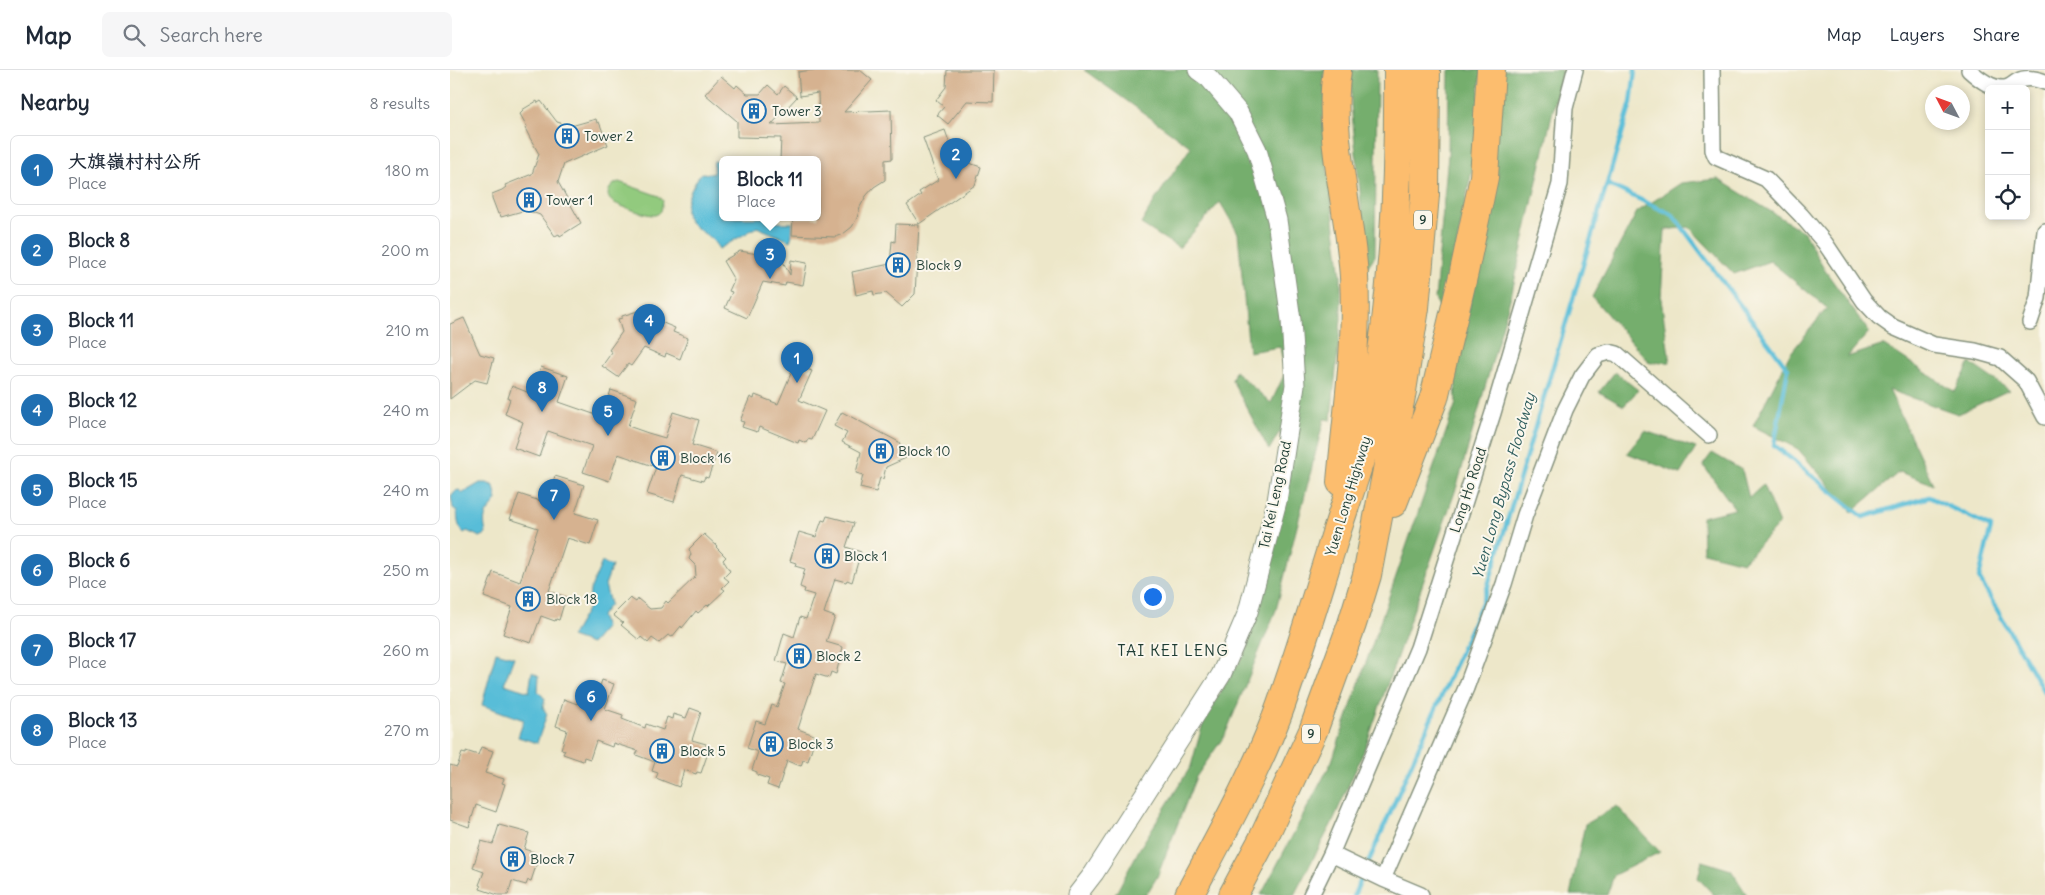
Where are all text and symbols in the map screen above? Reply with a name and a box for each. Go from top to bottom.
search box [102,12,452,57]
text: Map [25,20,72,50]
icon: search [120,21,148,49]
text: Search here [160,23,263,47]
text: Map [1826,23,1861,46]
text: Layers [1889,23,1945,46]
text: Share [1973,23,2020,46]
north arrow [1925,85,1970,130]
map controls [1985,85,2030,220]
button: + [1985,85,2030,130]
text: Nearby [20,89,90,116]
text: 8 results [369,93,430,113]
building icon: Tower 3 [741,98,767,124]
place label: Tower 3 [772,102,822,120]
building icon: Tower 2 [554,123,580,149]
place label: Tower 2 [584,127,634,145]
button: − [1985,130,2030,175]
pin: 2 [940,138,972,179]
text: 大旗嶺村村公所 [68,149,201,173]
popup [719,156,821,221]
text: 1 [34,160,40,180]
text: 180 m [385,160,429,180]
text: Block 11 [737,167,803,191]
text: Place [68,173,107,193]
button: locate [1985,175,2030,220]
building icon: Tower 1 [516,187,542,213]
place label: Tower 1 [546,191,593,209]
text: Place [737,191,776,211]
road number: 9 [1414,210,1432,230]
text: Block 8 [68,228,130,252]
pin: 3 [754,238,786,279]
text: 2 [33,240,41,260]
text: 200 m [381,240,429,260]
text: Place [68,252,107,272]
building icon: Block 9 [885,252,911,278]
place label: Block 9 [916,256,962,274]
pin: 4 [633,304,665,345]
text: Block 11 [68,308,134,332]
text: 3 [32,320,42,340]
text: 210 m [386,320,429,340]
text: Place [68,332,107,352]
pin: 1 [781,342,813,383]
pin: 8 [526,371,558,412]
text: Block 12 [68,388,137,412]
water label: Yuen Long Bypass Floodway [1468,389,1540,581]
pin: 5 [592,395,624,436]
text: 4 [32,400,42,420]
text: 240 m [383,400,429,420]
text: Place [68,412,107,432]
street label: Yuen Long Highway [1321,434,1375,558]
building icon: Block 10 [868,438,894,464]
street label: Tai Kei Leng Road [1255,439,1295,551]
place label: Block 10 [898,442,951,460]
building icon: Block 16 [650,445,676,471]
street label: Long Ho Road [1446,445,1490,535]
place label: Block 16 [680,449,731,467]
text: Block 15 [68,468,138,492]
pin: 7 [538,479,570,520]
text: 5 [32,480,42,500]
text: 240 m [383,480,429,500]
text: Place [68,492,107,512]
building icon: Block 1 [814,543,840,569]
place label: Block 1 [844,547,887,565]
text: Block 6 [68,548,130,572]
text: 6 [32,560,42,580]
text: 250 m [383,560,429,580]
text: Place [68,572,107,592]
your location [1140,584,1166,610]
building icon: Block 18 [515,586,541,612]
place label: Block 18 [546,590,597,608]
text: Block 17 [68,628,136,652]
text: 7 [33,640,41,660]
text: 260 m [383,640,429,660]
district label: TAI KEI LENG [1117,640,1229,660]
building icon: Block 2 [786,643,812,669]
place label: Block 2 [816,647,862,665]
text: Place [68,652,107,672]
pin: 6 [575,680,607,721]
text: Block 13 [68,708,138,732]
text: 8 [32,720,42,740]
text: 270 m [384,720,429,740]
road number: 9 [1302,724,1320,744]
building icon: Block 3 [758,731,784,757]
text: Place [68,732,107,752]
place label: Block 3 [788,735,834,753]
building icon: Block 5 [649,738,675,764]
place label: Block 5 [680,742,726,760]
building icon: Block 7 [500,846,526,872]
place label: Block 7 [530,850,575,868]

